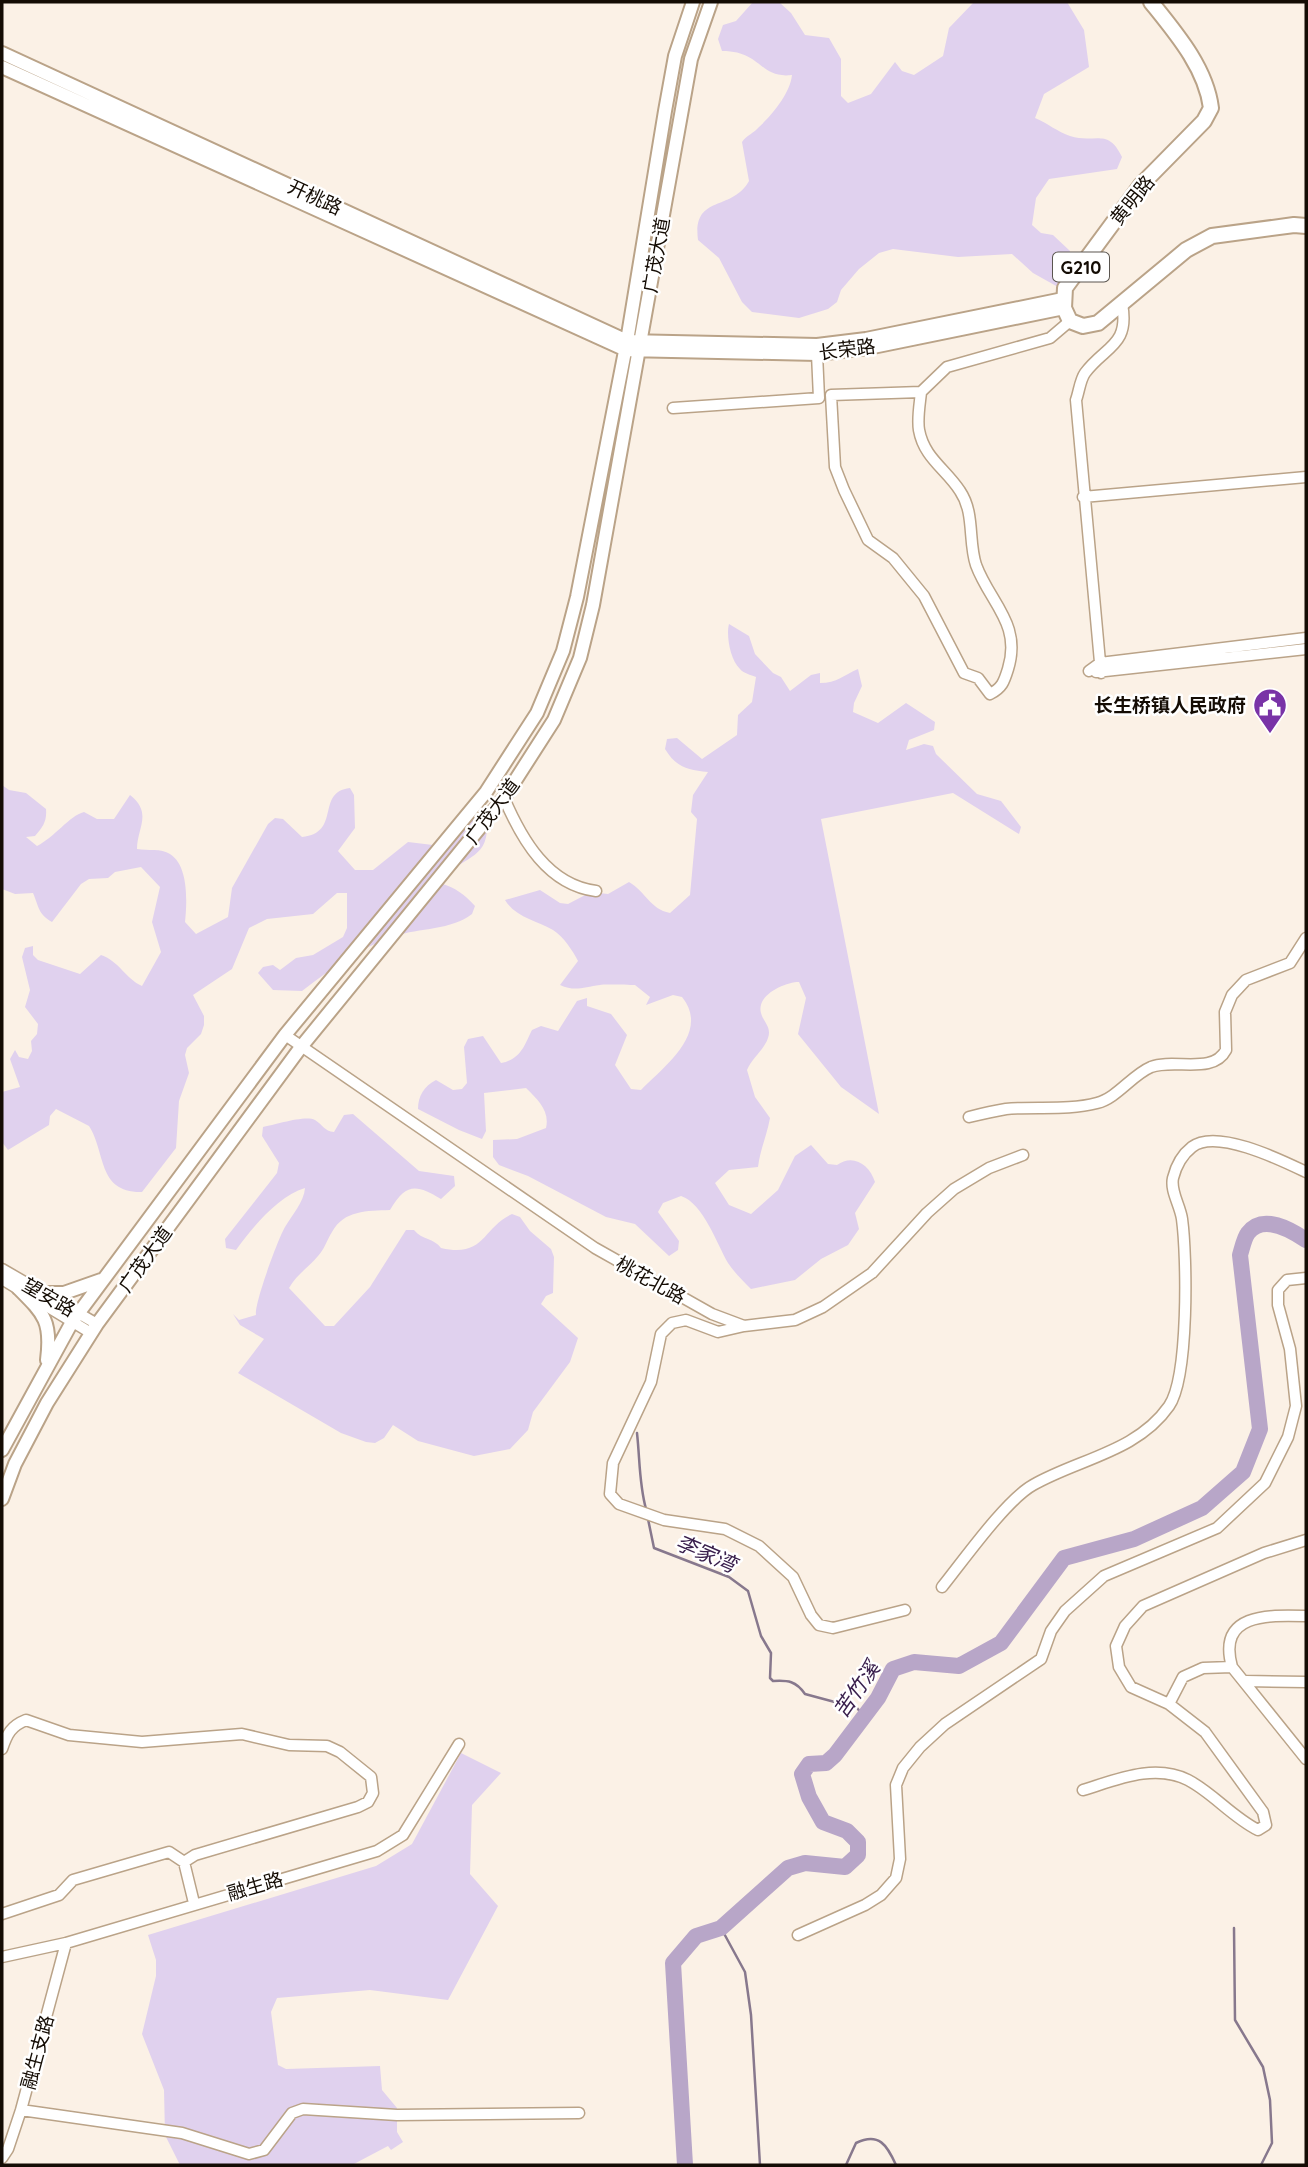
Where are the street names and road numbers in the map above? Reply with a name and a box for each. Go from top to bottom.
street label: 黄明路 [1105,170,1159,230]
street label: 开桃路 [284,174,346,220]
street label: 广茂大道 [638,215,674,295]
road number: G210 [1053,253,1109,282]
street label: 长荣路 [817,334,877,364]
street label: 广茂大道 [460,773,524,849]
street label: 广茂大道 [113,1221,177,1297]
street label: 桃花北路 [612,1251,690,1309]
street label: 望安路 [18,1272,80,1322]
street label: 融生路 [224,1867,286,1905]
street label: 融生支路 [16,2012,58,2092]

